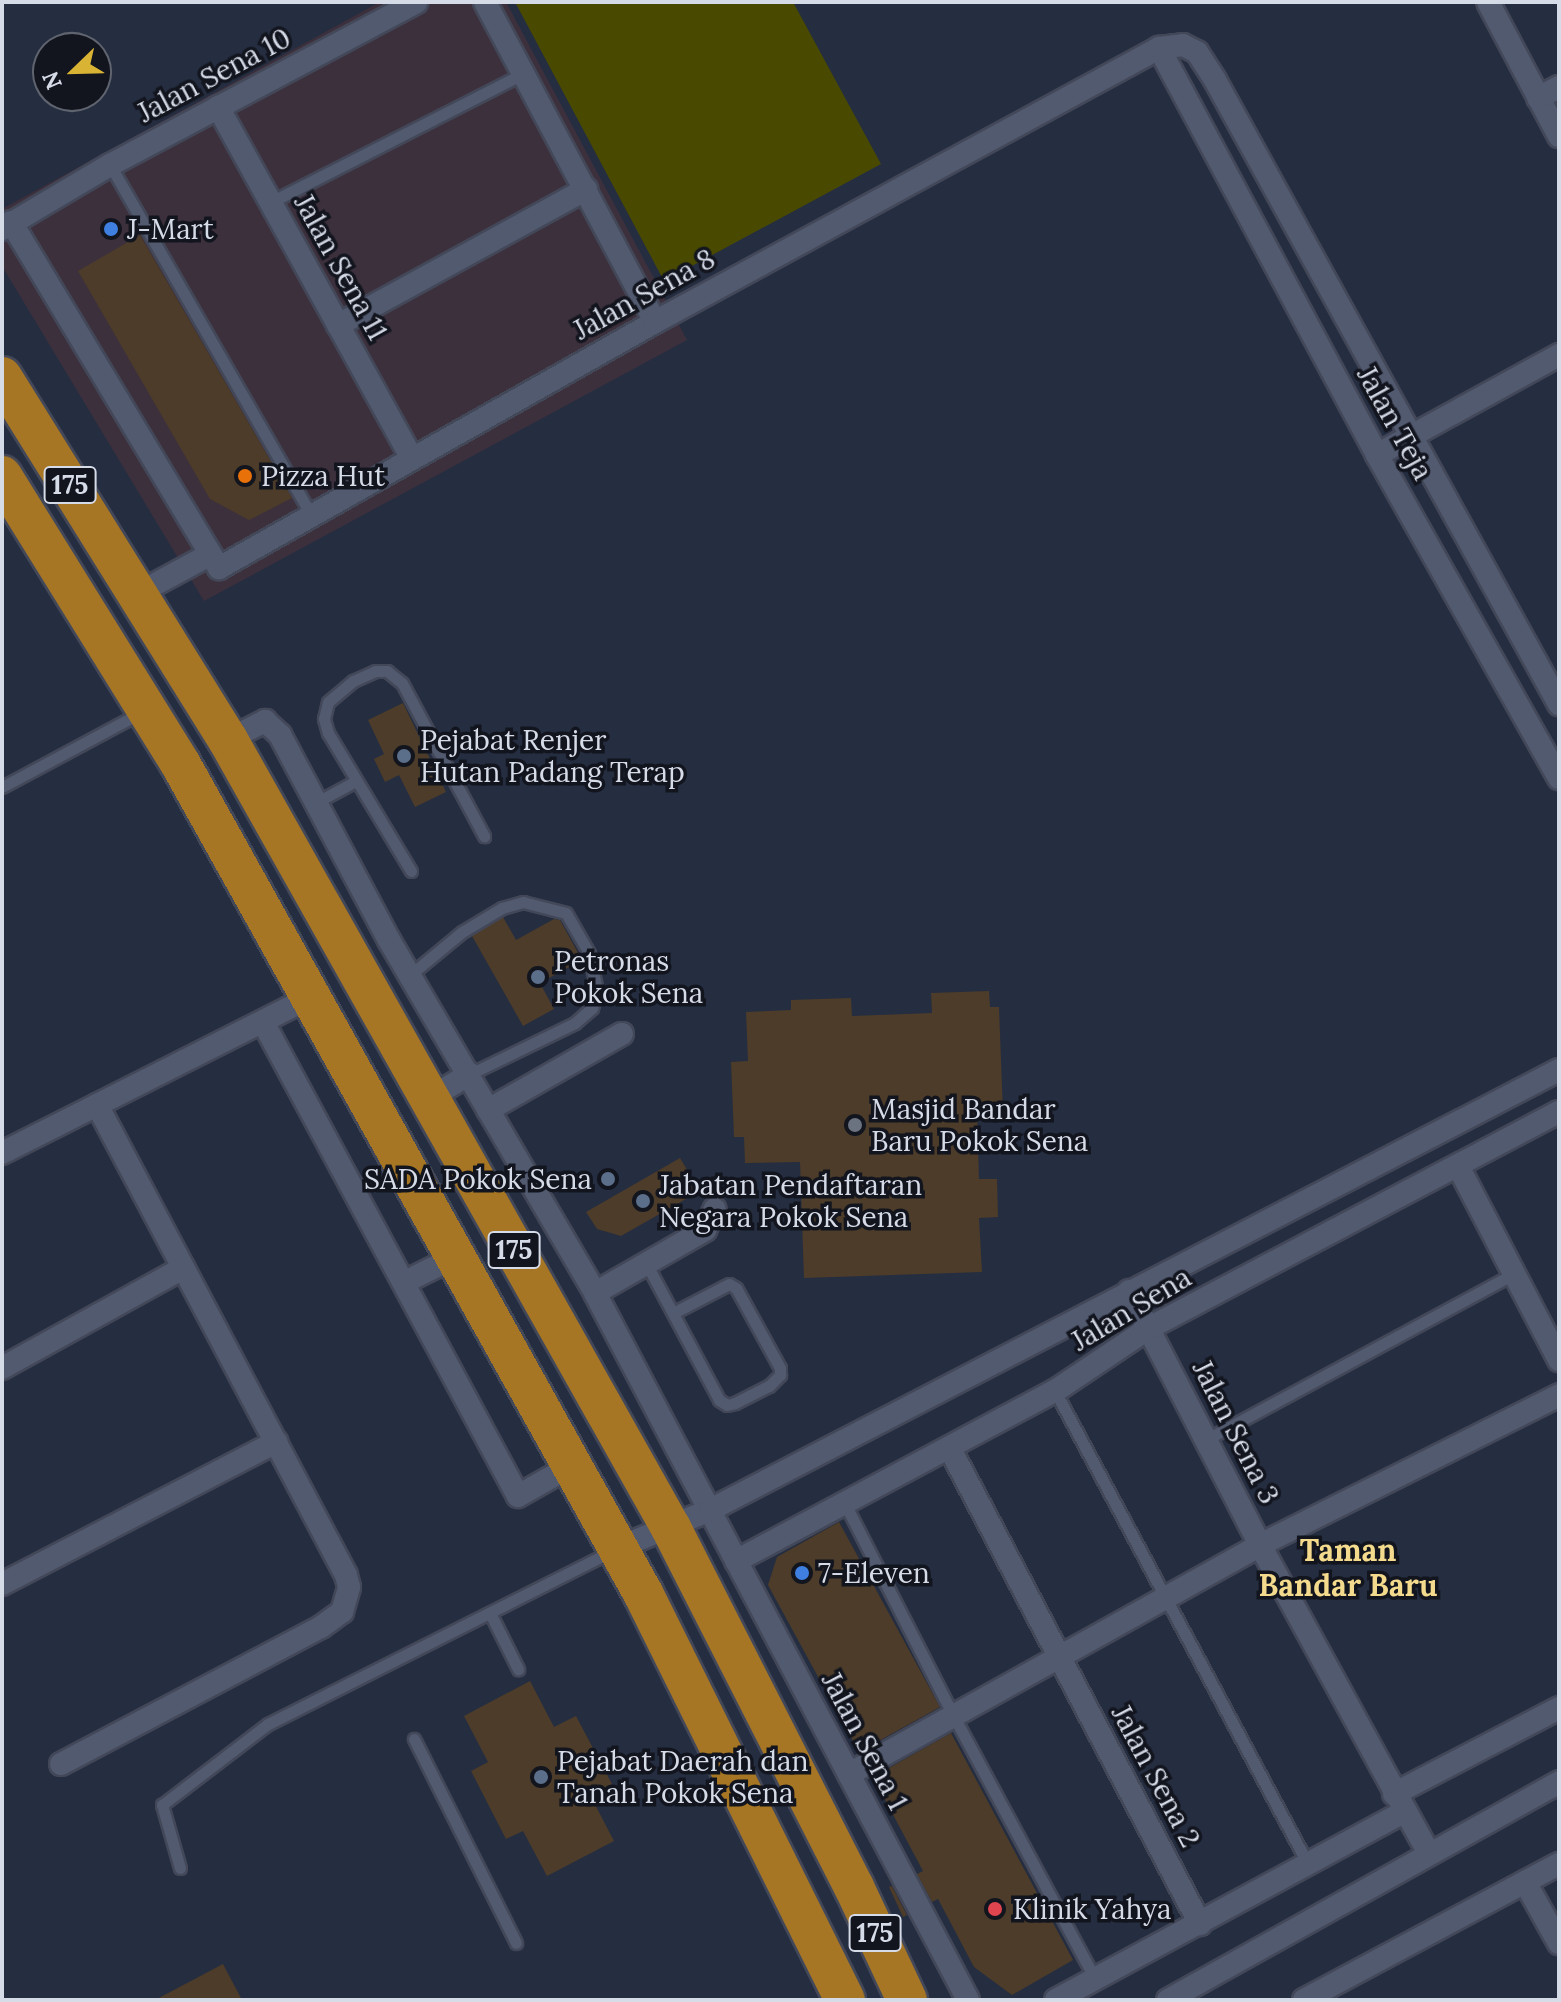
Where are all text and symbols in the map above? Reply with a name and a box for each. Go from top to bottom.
street label: Jalan Sena 10 [132,21,296,129]
north arrow [32,32,112,112]
text: N [36,67,68,94]
street label: Jalan Sena 11 [287,188,395,346]
place label: J-Mart [127,212,214,246]
marker: J-Mart [102,220,120,238]
street label: Jalan Sena 8 [567,241,721,347]
street label: Jalan Teja [1350,360,1440,486]
place label: Pizza Hut [261,459,385,493]
road number: 175 [42,463,98,507]
marker: Pizza Hut [236,467,254,485]
place label: Pejabat Renjer Hutan Padang Terap [420,723,685,789]
marker: Pejabat Renjer Hutan Padang Terap [395,747,413,765]
place label: Petronas Pokok Sena [554,944,703,1010]
marker: Petronas Pokok Sena [529,968,547,986]
place label: Masjid Bandar Baru Pokok Sena [871,1092,1088,1158]
marker: Masjid Bandar Baru Pokok Sena [846,1116,864,1134]
place label: SADA Pokok Sena [364,1162,592,1196]
place label: Jabatan Pendaftaran Negara Pokok Sena [659,1168,922,1234]
marker: SADA Pokok Sena [599,1170,617,1188]
marker: Jabatan Pendaftaran Negara Pokok Sena [634,1192,652,1210]
road number: 175 [486,1228,542,1272]
street label: Jalan Sena [1065,1260,1197,1358]
street label: Jalan Sena 3 [1186,1355,1286,1509]
district label: Taman Bandar Baru [1258,1532,1438,1602]
place label: 7-Eleven [818,1556,930,1590]
marker: 7-Eleven [793,1564,811,1582]
street label: Jalan Sena 1 [815,1666,915,1816]
street label: Jalan Sena 2 [1105,1699,1207,1853]
place label: Pejabat Daerah dan Tanah Pokok Sena [557,1744,808,1810]
marker: Pejabat Daerah dan Tanah Pokok Sena [532,1768,550,1786]
place label: Klinik Yahya [1013,1892,1172,1926]
marker: Klinik Yahya [984,1898,1006,1920]
road number: 175 [847,1911,903,1955]

